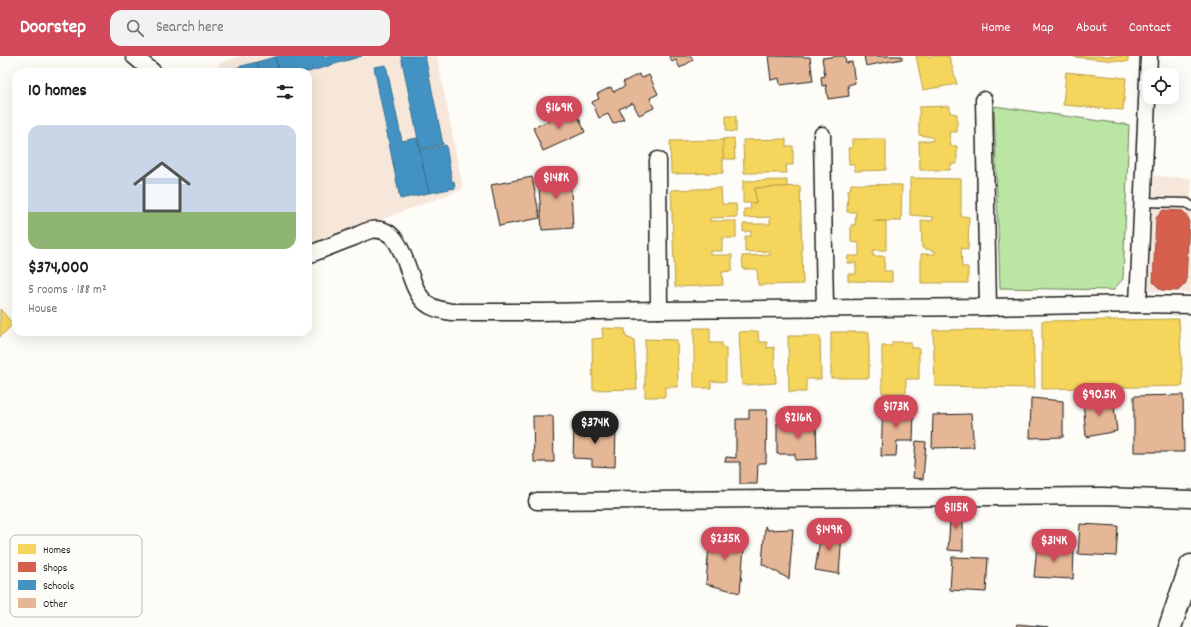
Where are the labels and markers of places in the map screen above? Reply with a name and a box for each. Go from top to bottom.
pin: $169K [531,96,587,130]
pin: $148K [528,166,584,200]
pin: $90.5K [1066,383,1132,417]
pin: $173K [868,395,924,429]
pin: $216K [770,406,826,440]
pin: $374K [567,411,623,445]
pin: $115K [928,496,984,530]
pin: $149K [801,518,857,552]
pin: $235K [697,527,753,561]
pin: $314K [1026,529,1082,563]

